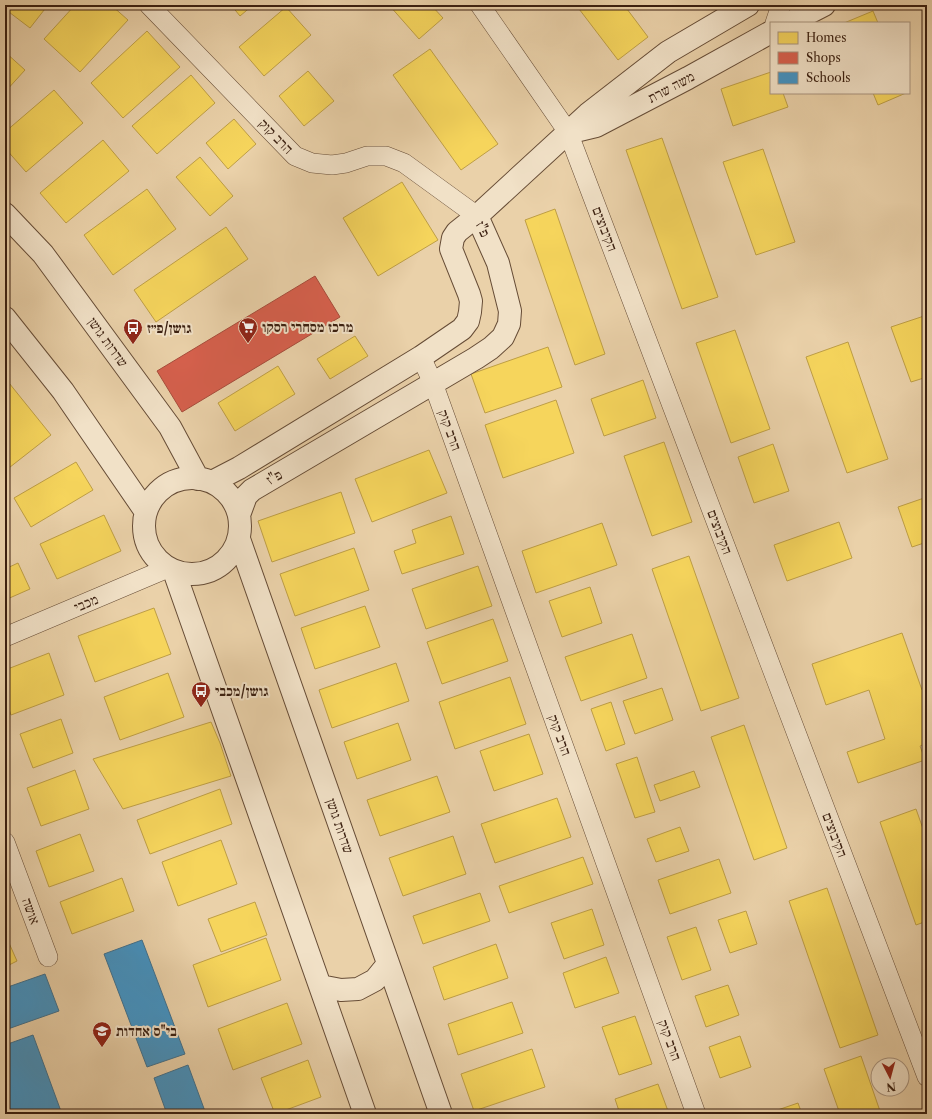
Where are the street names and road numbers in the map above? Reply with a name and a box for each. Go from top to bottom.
street label: משה שרת [645,67,697,107]
street label: הרב קוק [255,114,297,158]
street label: הקיבוצים [588,204,622,254]
street label: פ"ז [472,218,494,240]
street label: שדרות גושן [84,314,132,371]
street label: הרב קוק [434,407,466,453]
street label: פ"ז [263,465,285,489]
street label: הקיבוצים [703,507,737,557]
street label: מכבי [71,590,101,616]
street label: הרב קוק [544,712,576,758]
street label: שדרות גושן [322,796,358,856]
street label: הקיבוצים [818,810,852,860]
street label: אושה [18,895,44,927]
street label: הרב קוק [654,1017,686,1063]

